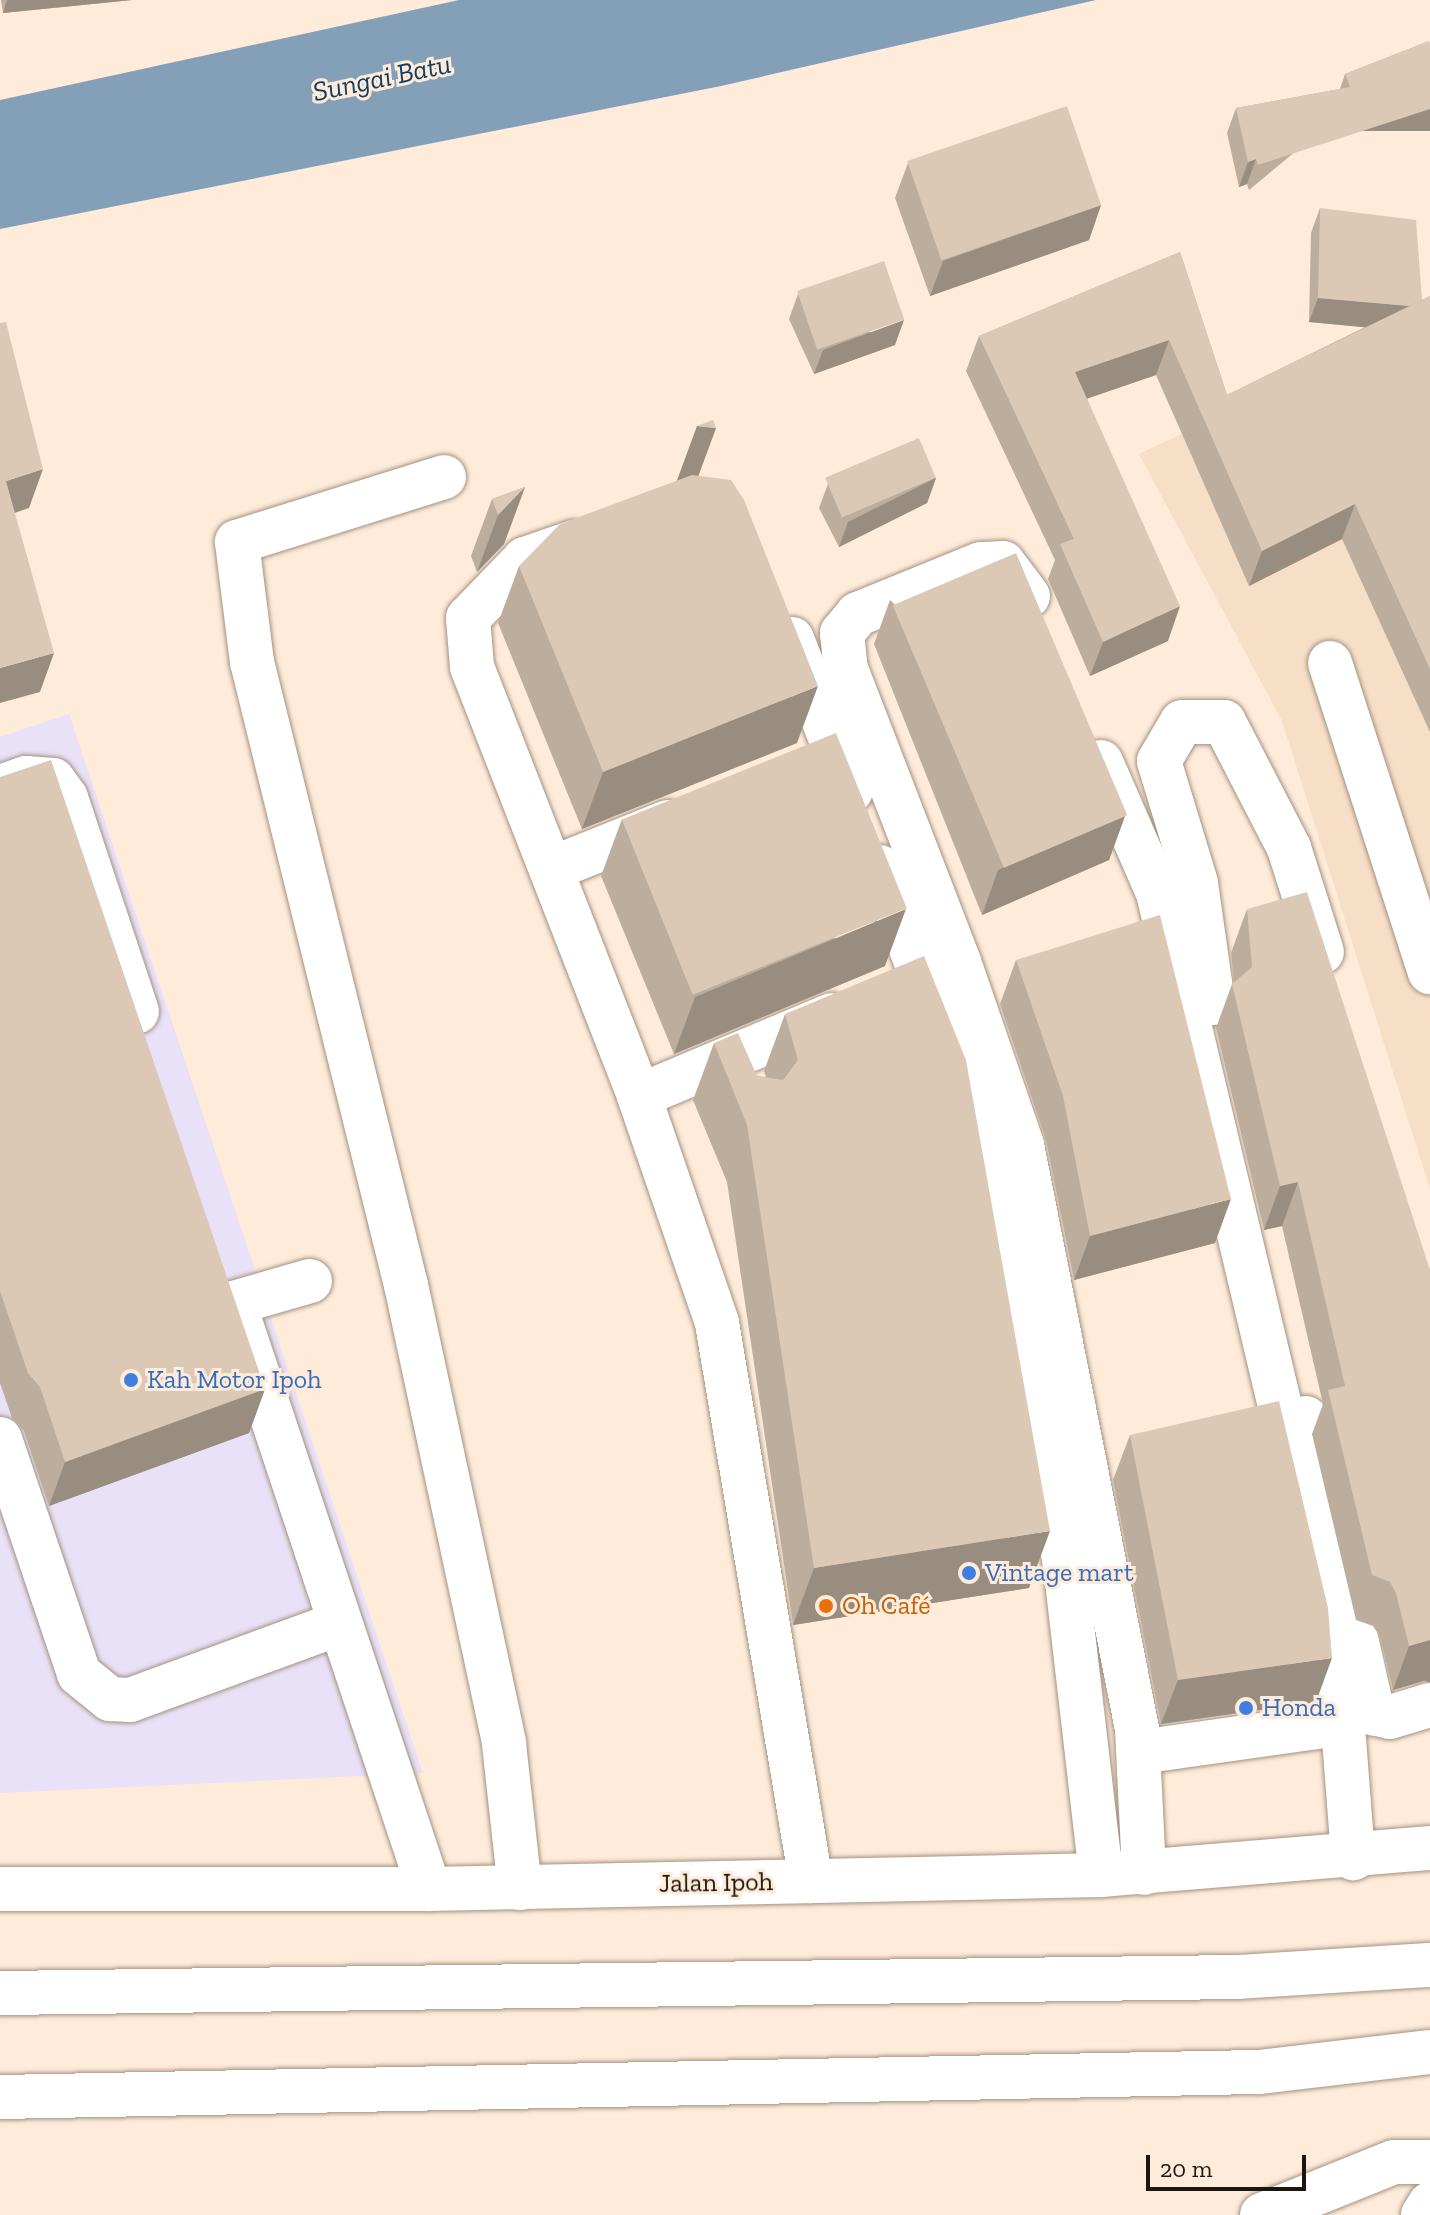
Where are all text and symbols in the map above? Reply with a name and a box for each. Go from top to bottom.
water label: Sungai Batu [310,47,454,109]
place label: Kah Motor Ipoh [147,1364,322,1396]
marker: Kah Motor Ipoh [122,1371,140,1389]
place label: Vintage mart [985,1557,1134,1589]
marker: Vintage mart [960,1564,978,1582]
place label: Oh Café [842,1590,931,1622]
marker: Oh Café [817,1597,835,1615]
place label: Honda [1262,1692,1336,1724]
marker: Honda [1237,1699,1255,1717]
street label: Jalan Ipoh [659,1866,773,1900]
scale bar [1150,2139,1310,2189]
text: 20 m [1160,2154,1212,2183]

